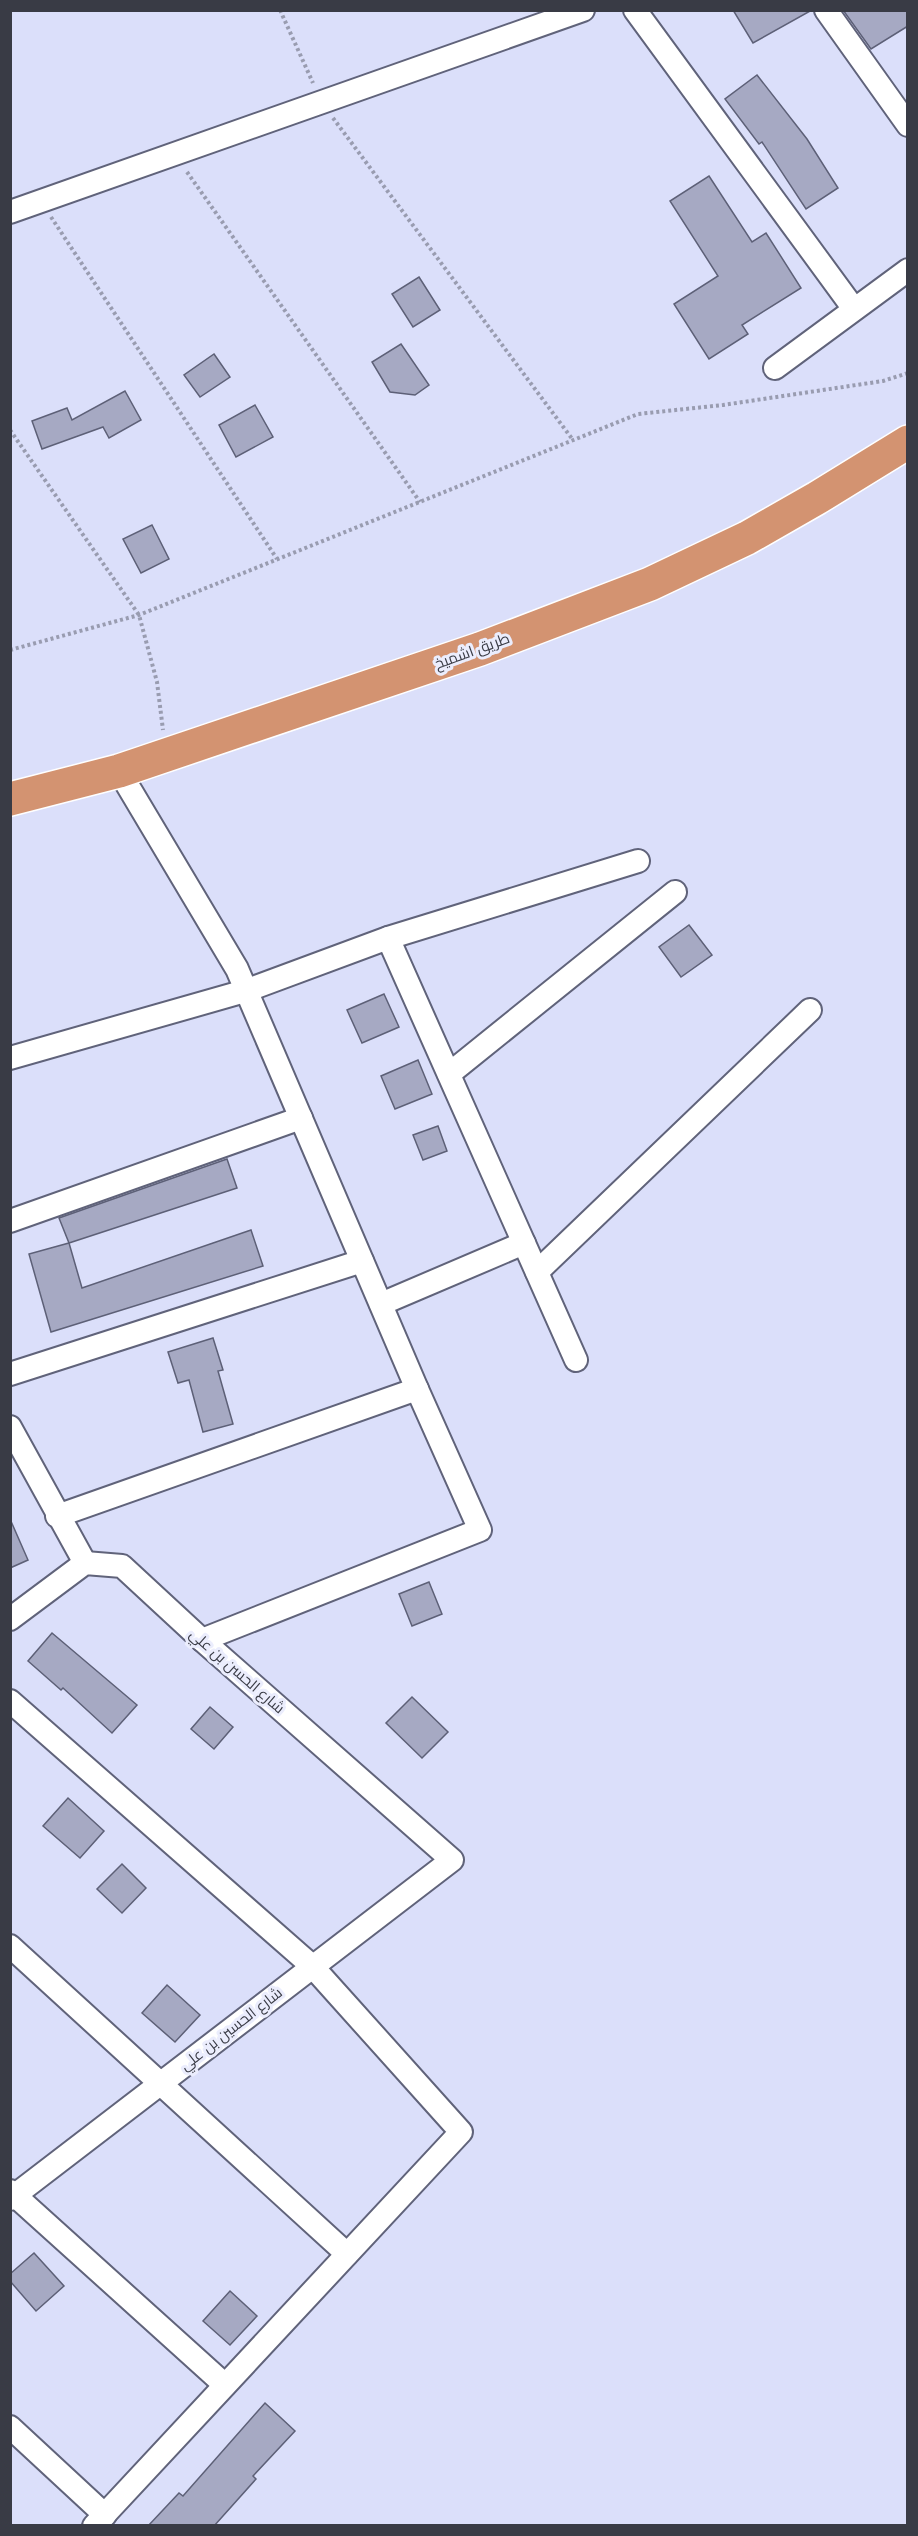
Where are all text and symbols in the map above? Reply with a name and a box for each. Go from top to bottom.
street label: طريق اشميخ [432,628,513,675]
street label: شارع الحسن بن علي [184,1624,289,1719]
street label: شارع الحسين بن علي [176,1983,288,2077]

